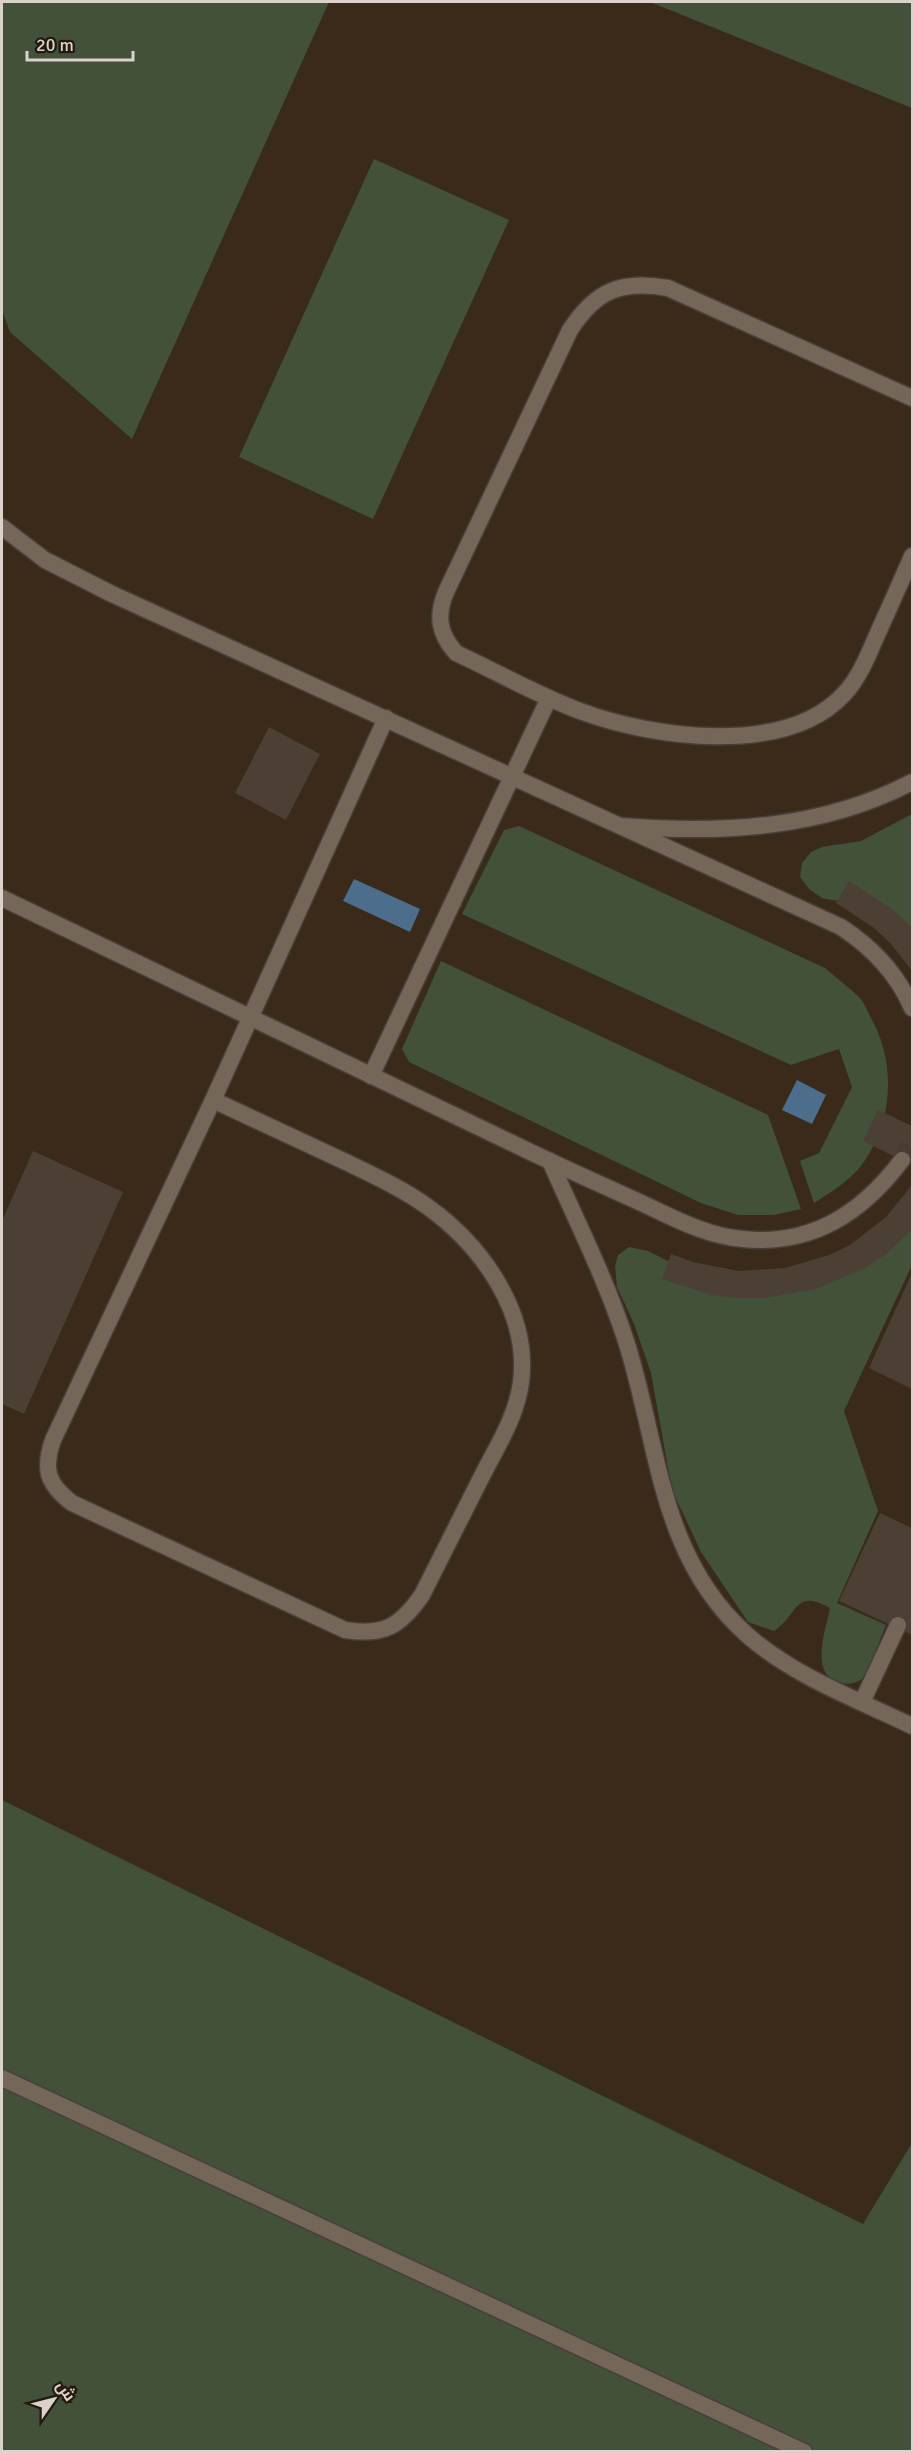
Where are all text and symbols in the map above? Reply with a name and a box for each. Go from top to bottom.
scale bar [27,24,134,62]
text: 20 m [36,34,74,56]
north arrow [24,2369,84,2429]
text: ش [51,2377,80,2405]

